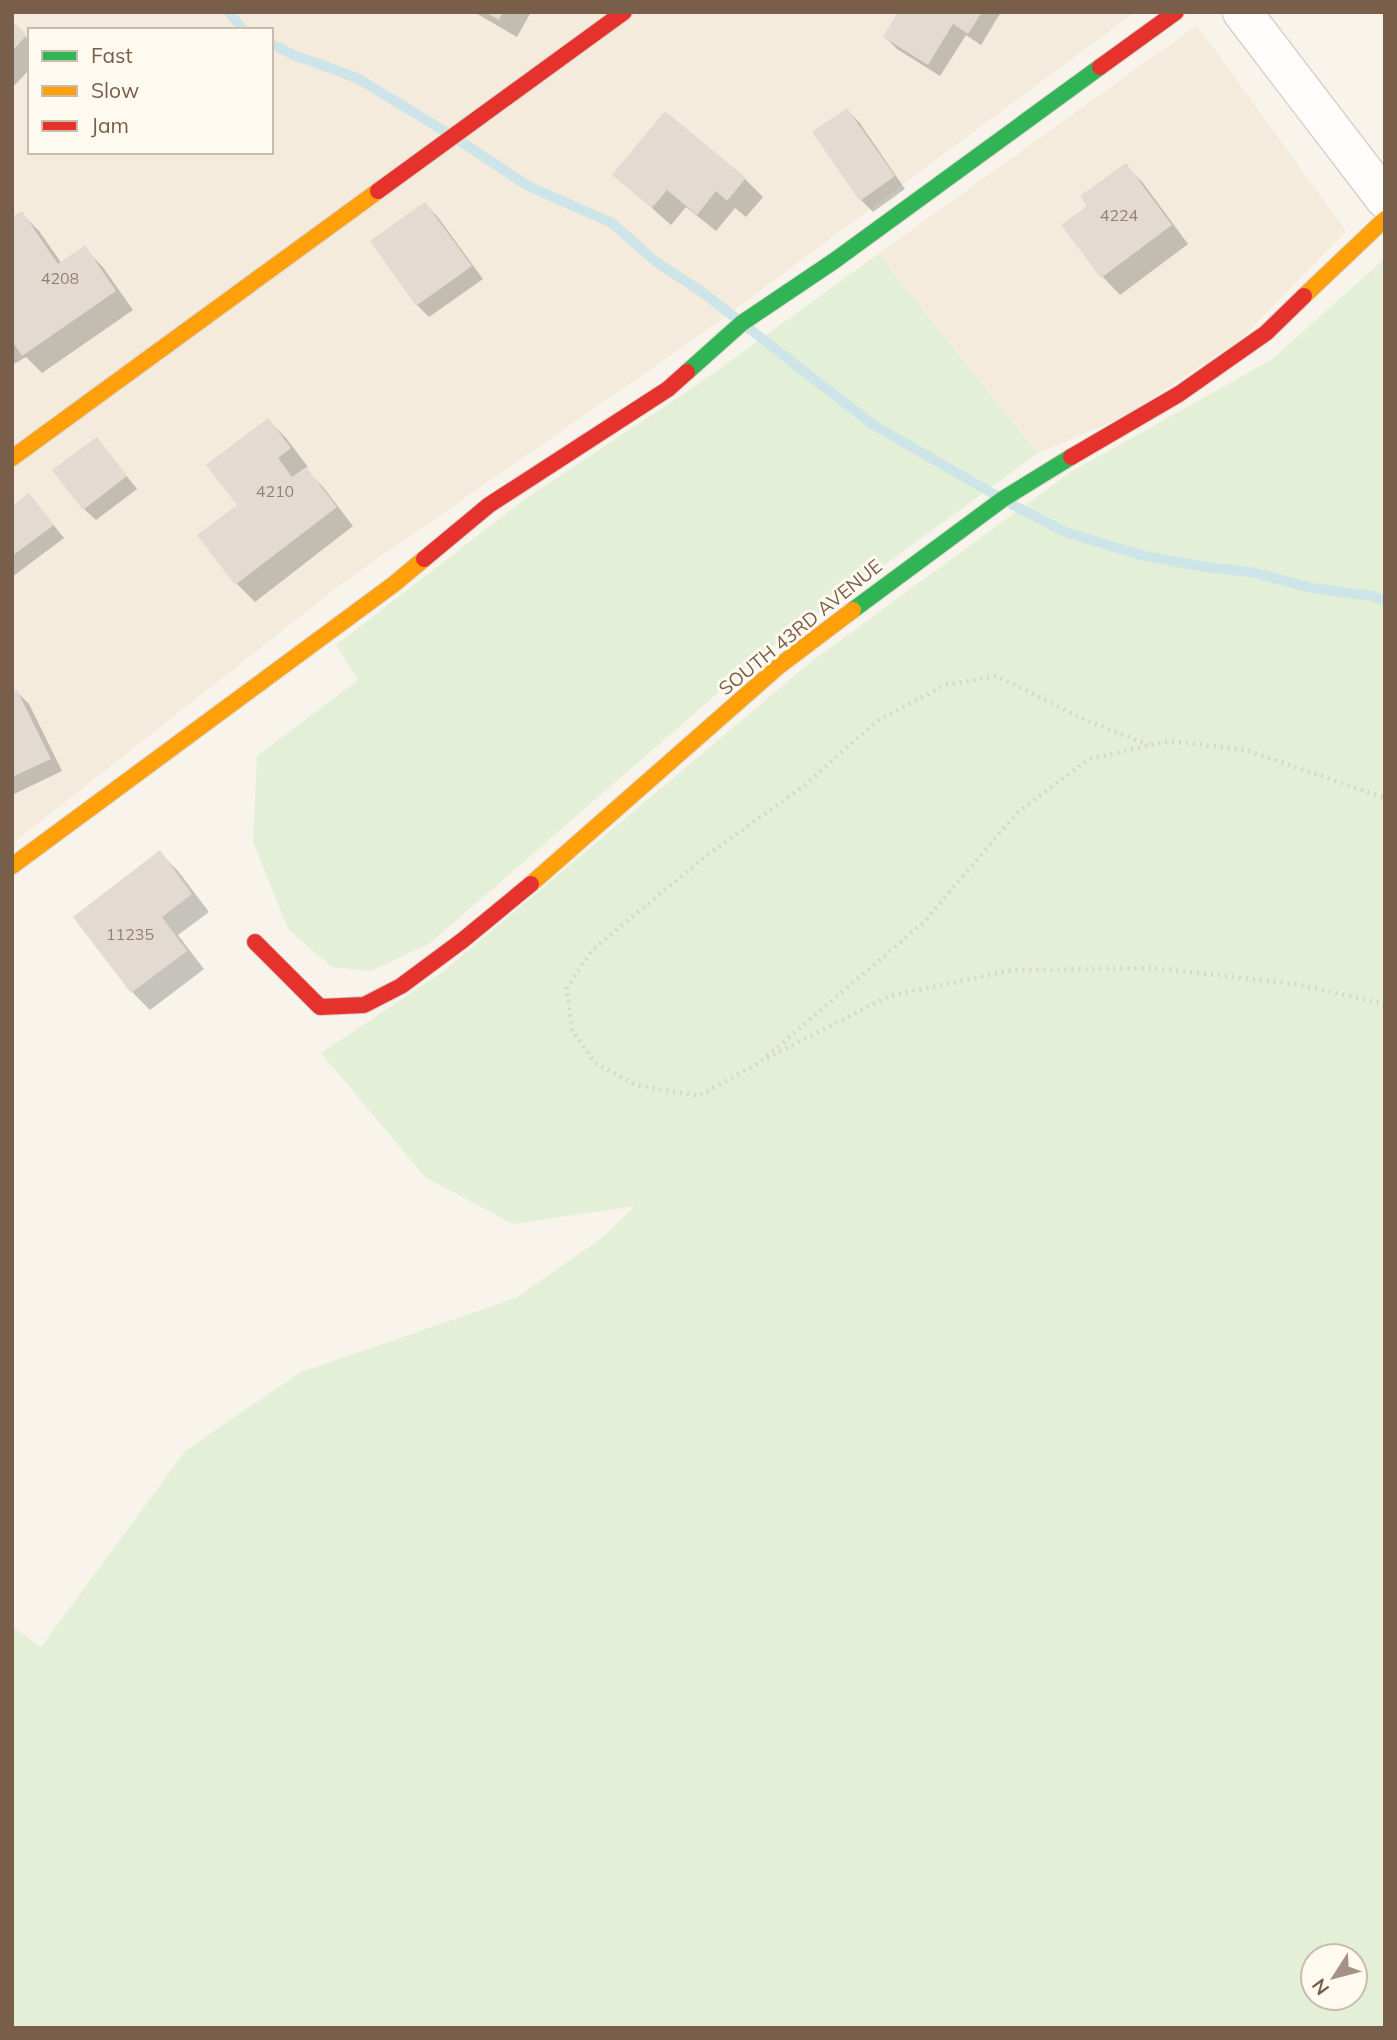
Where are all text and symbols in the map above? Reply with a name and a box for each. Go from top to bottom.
legend [28,28,273,154]
text: Fast [91,42,133,68]
text: Slow [91,77,139,103]
text: Jam [91,112,129,138]
house number: 4224 [1100,205,1139,225]
house number: 4208 [41,268,79,288]
house number: 4210 [256,481,294,501]
street label: SOUTH 43RD AVENUE [714,554,886,700]
house number: 11235 [106,924,154,944]
north arrow [1299,1942,1369,2012]
text: N [1306,1974,1334,2000]

